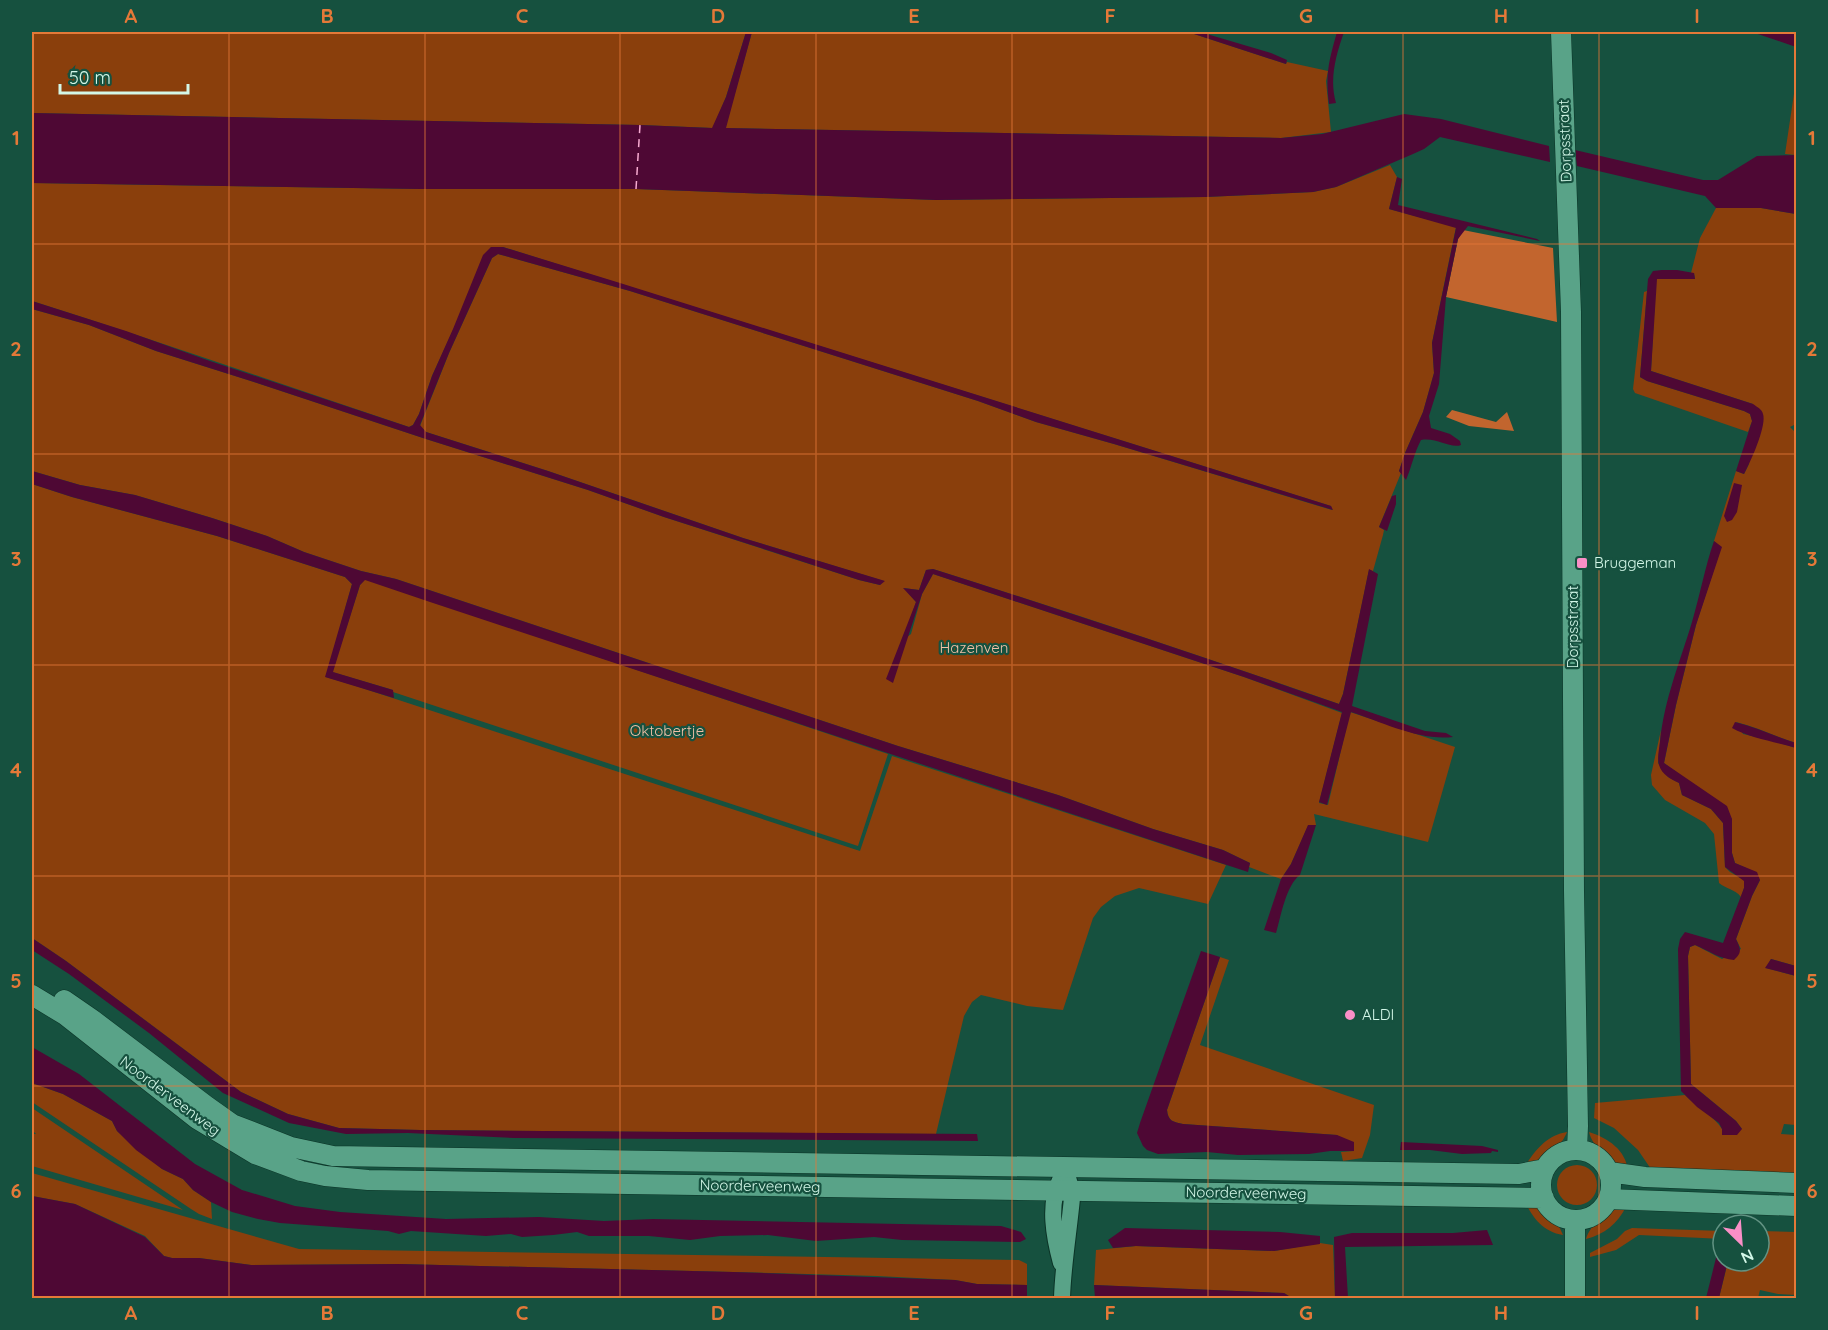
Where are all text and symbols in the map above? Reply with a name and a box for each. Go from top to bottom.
text: A [125,3,138,28]
text: B [320,3,334,28]
text: C [516,3,529,28]
text: D [711,3,725,28]
text: E [908,3,920,28]
text: F [1104,3,1116,28]
text: G [1299,3,1313,28]
text: H [1494,3,1508,28]
text: I [1694,3,1700,28]
scale bar [60,57,188,95]
text: 50 m [69,66,111,89]
street label: Dorpsstraat [1554,99,1575,183]
text: 1 [12,125,20,150]
text: 1 [1808,125,1816,150]
text: 2 [10,336,22,361]
text: 2 [1806,336,1818,361]
text: 3 [11,546,21,571]
text: 3 [1807,546,1817,571]
place label: Bruggeman [1594,553,1676,572]
marker: Bruggeman [1575,556,1589,570]
street label: Dorpsstraat [1563,586,1582,669]
park label: Hazenven [939,638,1009,657]
park label: Oktobertje [630,721,704,740]
text: 4 [10,757,22,782]
text: 4 [1806,757,1818,782]
text: 5 [10,968,22,993]
text: 5 [1806,968,1818,993]
place label: ALDI [1362,1005,1394,1024]
marker: ALDI [1343,1008,1357,1022]
street label: Noorderveenweg [116,1052,224,1140]
street label: Noorderveenweg [699,1175,821,1196]
text: 6 [10,1178,22,1203]
text: 6 [1806,1178,1818,1203]
street label: Noorderveenweg [1185,1182,1307,1203]
north arrow [1711,1213,1771,1273]
text: N [1738,1245,1757,1268]
text: A [125,1300,138,1325]
text: B [320,1300,334,1325]
text: C [516,1300,529,1325]
text: D [711,1300,725,1325]
text: E [908,1300,920,1325]
text: F [1104,1300,1116,1325]
text: G [1299,1300,1313,1325]
text: H [1494,1300,1508,1325]
text: I [1694,1300,1700,1325]

